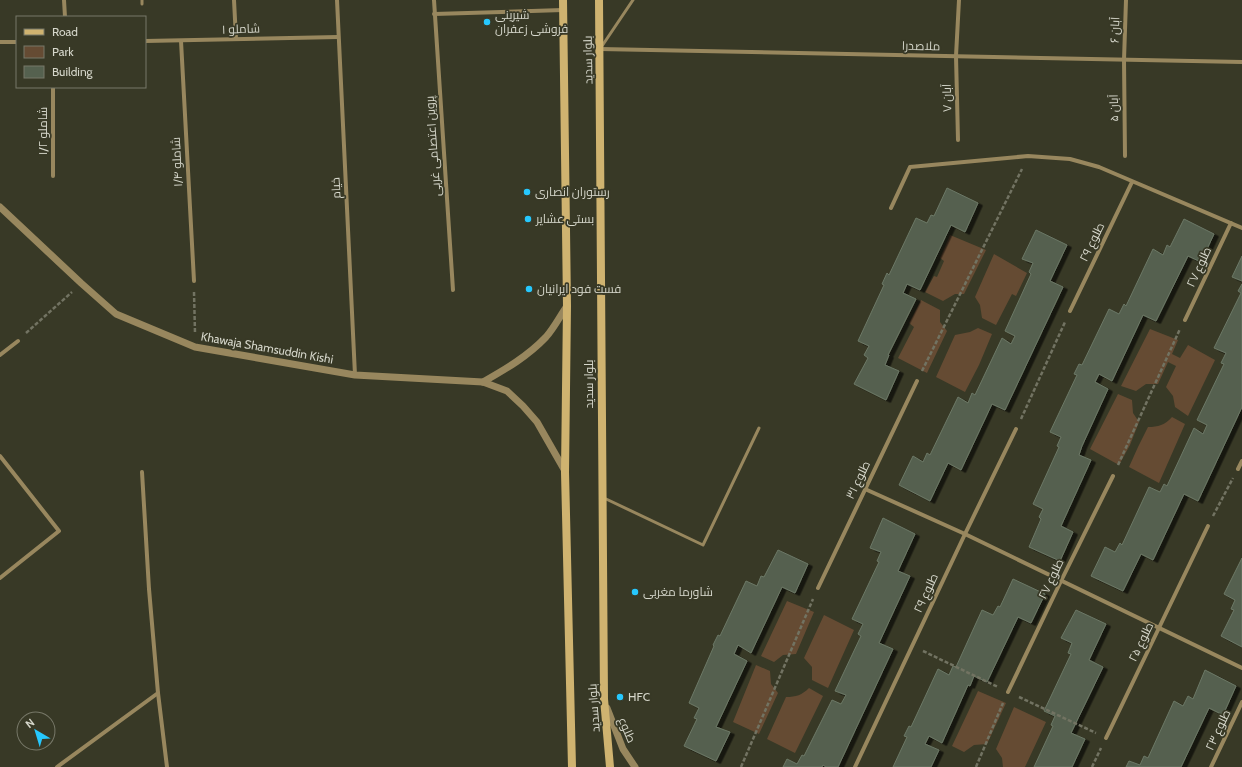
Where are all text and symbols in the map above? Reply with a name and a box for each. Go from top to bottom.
place label: شیرینی فروشی زعفران [495,7,568,36]
legend [16,16,146,88]
street label: آبان ۶ [1107,16,1122,43]
marker: شیرینی فروشی زعفران [482,17,492,27]
street label: شاملو ۱ [222,20,260,37]
text: Road [52,24,78,39]
street label: بلوار سدید [580,35,595,85]
street label: ملاصدرا [902,38,940,53]
text: Park [52,44,74,59]
text: Building [52,64,94,79]
street label: آبان ۷ [939,83,954,112]
street label: آبان ۵ [1106,93,1121,122]
street label: پروین اعتصامی غربی [421,94,445,197]
street label: شاملو ۱/۲ [35,107,50,155]
street label: شاملو ۱/۴ [168,137,185,187]
street label: خیام [327,177,345,199]
place label: رستوران انصاری [535,184,610,199]
marker: رستوران انصاری [522,187,532,197]
place label: بستی عشایر [535,211,594,226]
marker: بستی عشایر [523,214,533,224]
street label: طلوع ۲۹ [1076,220,1108,264]
street label: طلوع ۲۷ [1183,244,1215,290]
place label: فست فود ایرانیان [537,281,621,296]
marker: فست فود ایرانیان [524,284,534,294]
street label: Khawaja Shamsuddin Kishi [200,328,334,367]
street label: بلوار سدید [581,360,596,408]
street label: طلوع ۳۱ [842,458,874,502]
street label: طلوع ۲۷ [1034,556,1068,602]
street label: طلوع ۲۹ [910,571,942,615]
place label: شاورما مغربی [643,584,713,599]
marker: شاورما مغربی [630,587,640,597]
street label: طلوع ۲۵ [1125,620,1157,664]
street label: بلوار سدید [584,683,603,733]
place label: HFC [628,689,650,704]
marker: HFC [615,692,625,702]
street label: طلوع ۲۳ [1202,707,1234,753]
north arrow [16,711,56,751]
text: N [22,715,37,731]
street label: طلوع [615,715,640,745]

